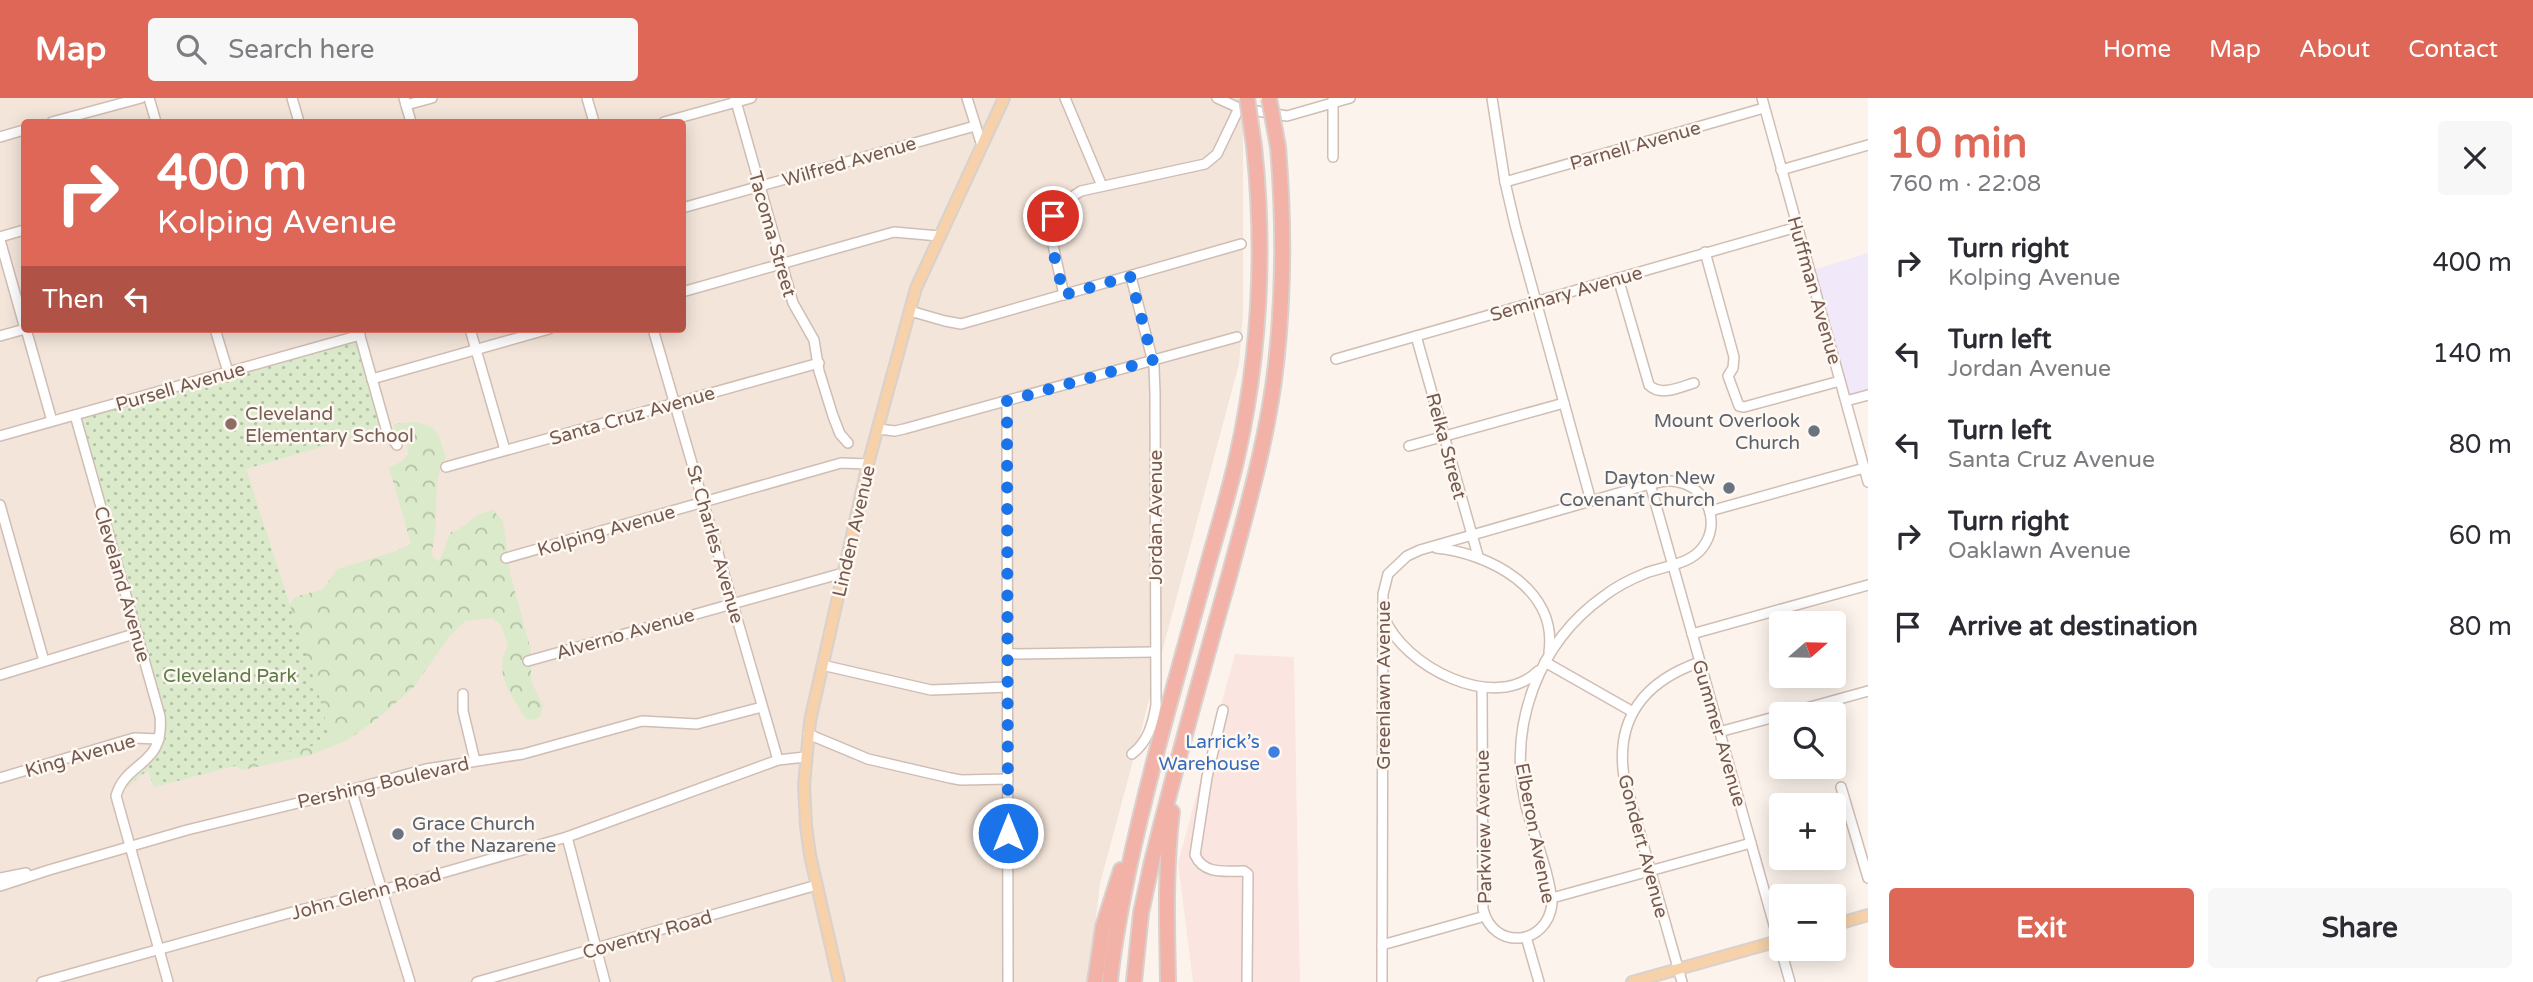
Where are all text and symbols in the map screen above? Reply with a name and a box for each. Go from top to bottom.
search box [148,18,638,81]
text: Map [35,30,106,69]
icon: search [172,30,210,68]
text: Search here [228,34,374,65]
text: Home [2103,35,2171,64]
text: Map [2209,35,2261,64]
text: About [2299,35,2370,64]
text: Contact [2408,35,2498,64]
street label: Parnell Avenue [1567,117,1703,175]
text: 10 min [1889,118,2027,169]
button: close [2438,121,2512,195]
street label: Wilfred Avenue [780,132,919,192]
text: 400 m [157,144,307,203]
icon: right [42,147,133,238]
street label: Tacoma Street [744,169,800,300]
text: 760 m · 22:08 [1889,170,2041,198]
pin [1023,186,1083,246]
icon: arrive [1034,197,1072,235]
text: Kolping Avenue [157,204,397,242]
street label: Huffman Avenue [1782,214,1846,367]
text: Turn right [1948,233,2069,264]
icon: right [1889,244,1927,282]
text: 400 m [2432,247,2512,278]
street label: Seminary Avenue [1488,262,1645,326]
text: Kolping Avenue [1948,264,2120,292]
icon: left [118,280,156,318]
text: Then [42,284,104,315]
text: Turn left [1948,324,2051,355]
icon: left [1889,335,1927,373]
text: 140 m [2432,338,2512,369]
text: Jordan Avenue [1948,355,2111,383]
street label: Pursell Avenue [113,358,248,416]
street label: Santa Cruz Avenue [547,382,717,450]
street label: Relka Street [1421,391,1471,502]
place label: Cleveland Elementary School [245,403,414,447]
place label: Mount Overlook Church [1654,410,1800,454]
text: Turn left [1948,415,2051,446]
marker: Cleveland Elementary School [223,416,239,432]
marker: Mount Overlook Church [1806,423,1822,439]
icon: left [1889,426,1927,464]
text: 80 m [2449,429,2512,460]
text: Santa Cruz Avenue [1948,446,2155,474]
street label: Jordan Avenue [1145,450,1167,584]
street label: St Charles Avenue [682,463,748,626]
street label: Linden Avenue [828,463,880,599]
place label: Dayton New Covenant Church [1559,467,1715,511]
marker: Dayton New Covenant Church [1721,480,1737,496]
street label: Kolping Avenue [535,501,678,561]
street label: Cleveland Avenue [89,504,155,665]
text: Turn right [1948,506,2069,537]
icon: right [1889,517,1927,555]
text: 60 m [2449,520,2512,551]
text: Oaklawn Avenue [1948,537,2131,565]
street label: Greenlawn Avenue [1373,600,1395,770]
street label: Alverno Avenue [554,604,697,664]
icon: arrive [1889,608,1927,646]
north arrow [1769,611,1846,688]
map controls [1769,611,1846,961]
text: Arrive at destination [1948,611,2198,642]
text: 80 m [2449,611,2512,642]
street label: Gummer Avenue [1688,657,1751,809]
park label: Cleveland Park [163,665,297,687]
button: search [1769,702,1846,779]
street label: King Avenue [22,730,138,782]
place label: Larrick’s Warehouse [1159,731,1260,775]
marker: Larrick’s Warehouse [1266,744,1282,760]
street label: Parkview Avenue [1472,750,1496,904]
street label: Pershing Boulevard [295,752,471,813]
street label: Elberon Avenue [1511,761,1559,905]
street label: Gondert Avenue [1613,772,1673,920]
button: + [1769,793,1846,870]
position arrow [971,796,1045,870]
place label: Grace Church of the Nazarene [412,813,556,857]
marker: Grace Church of the Nazarene [390,826,406,842]
street label: John Glenn Road [289,863,444,925]
button: − [1769,884,1846,961]
button: Exit [1889,888,2194,968]
button: Share [2208,888,2512,968]
street label: Coventry Road [580,906,715,964]

